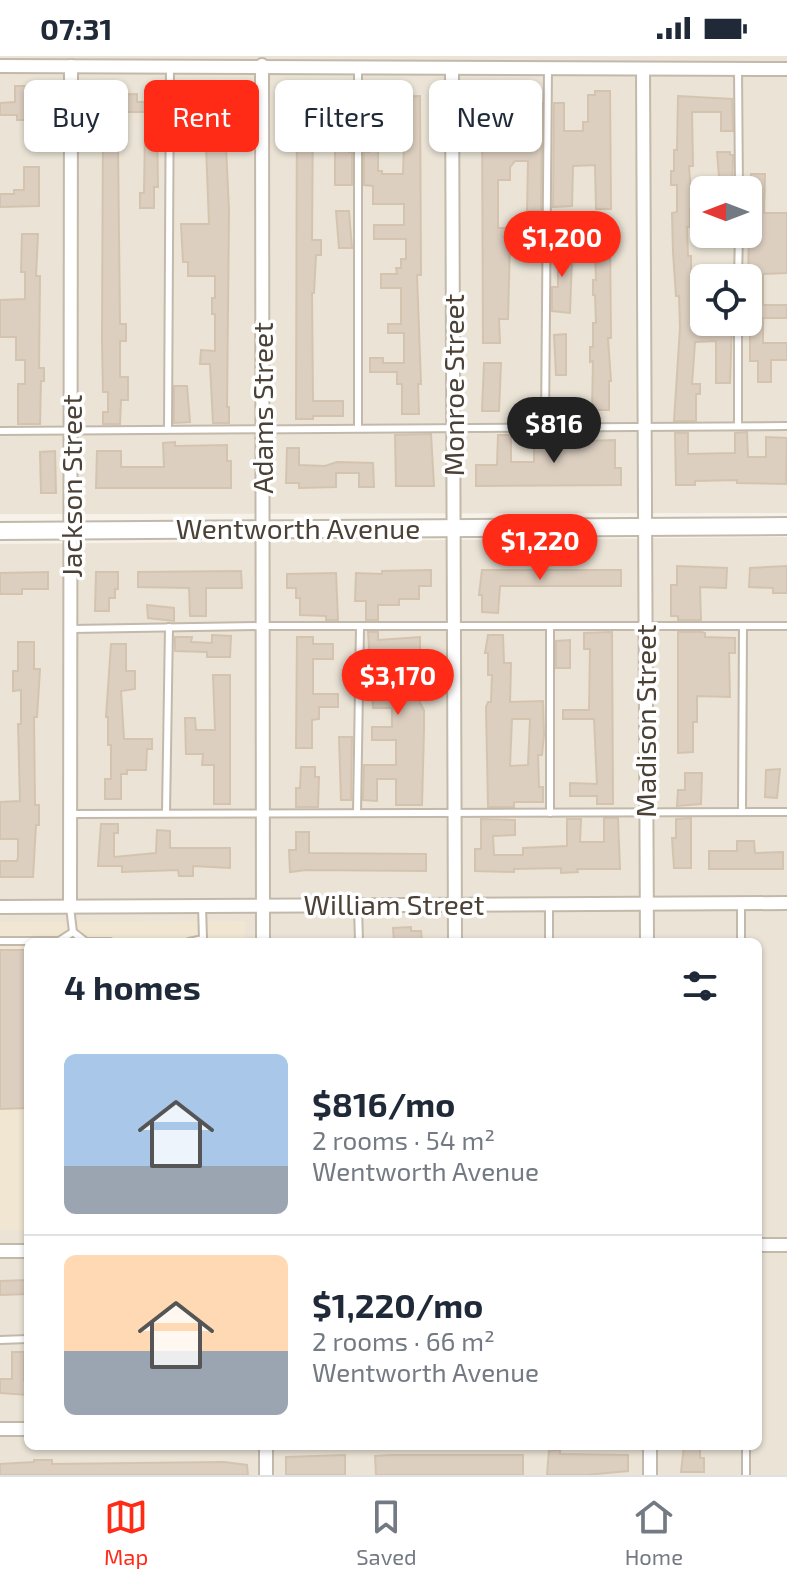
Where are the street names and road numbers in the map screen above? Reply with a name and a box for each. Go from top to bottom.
street label: Monroe Street [436,294,470,476]
street label: Adams Street [245,322,279,494]
street label: Jackson Street [54,394,88,578]
street label: Wentworth Avenue [176,511,420,545]
street label: Madison Street [628,624,662,818]
street label: William Street [303,887,485,921]

